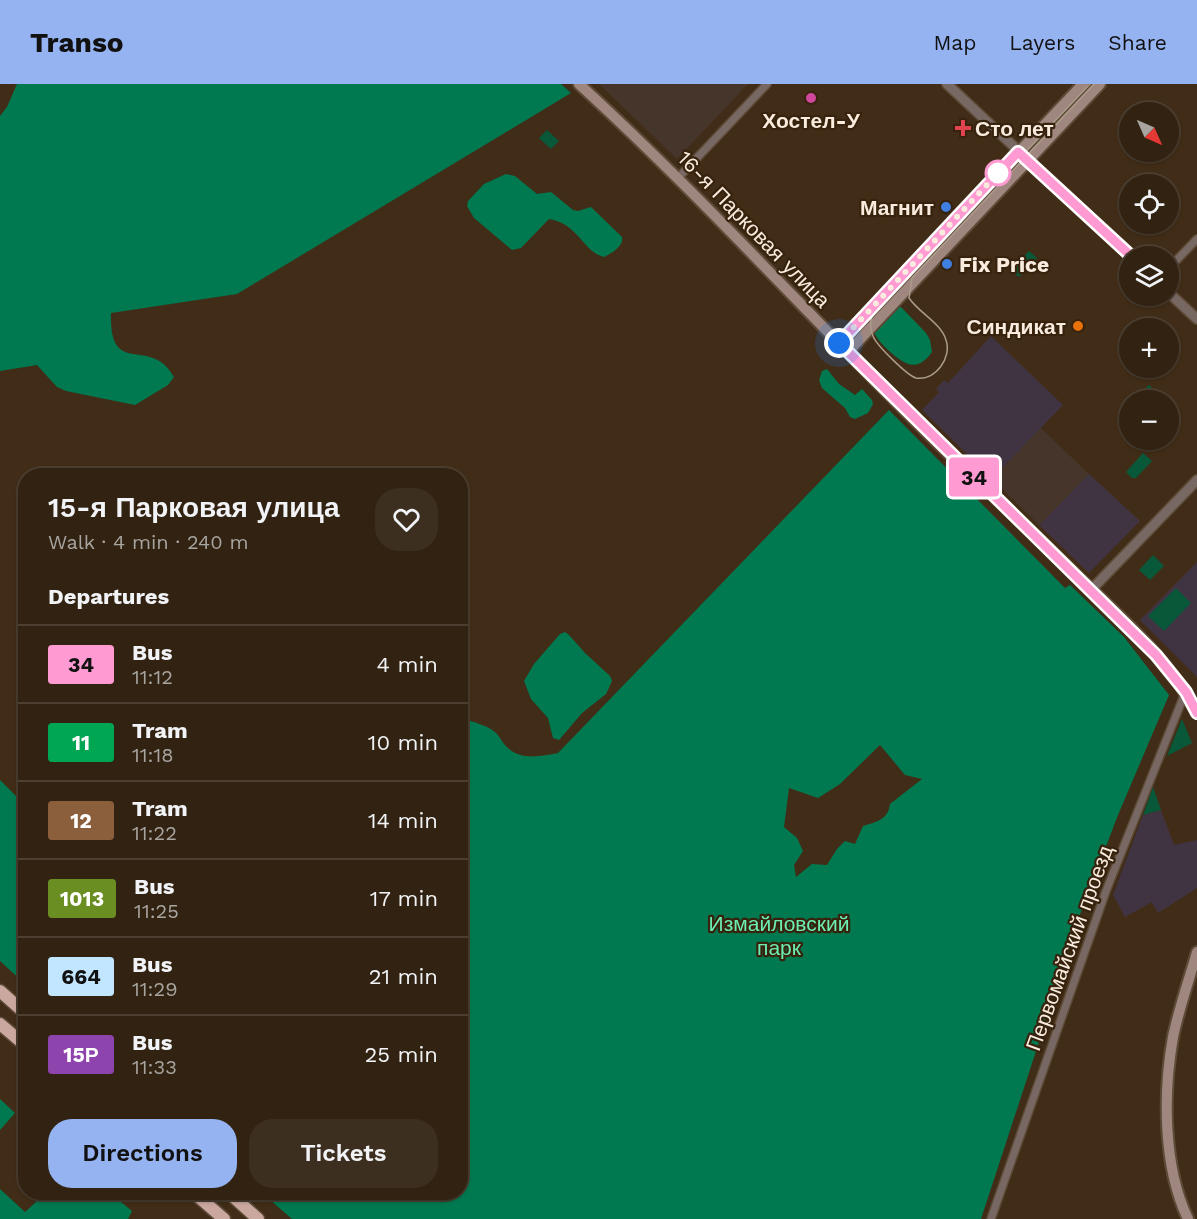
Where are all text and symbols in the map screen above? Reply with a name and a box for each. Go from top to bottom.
text: Transo [30,26,124,59]
text: Map [933,30,976,55]
text: Layers [1009,30,1075,55]
text: Share [1108,30,1167,55]
marker: Хостел-У [804,91,818,105]
north arrow [1119,102,1179,162]
map controls [1119,102,1179,450]
place label: Хостел-У [762,108,861,133]
place label: Сто лет [975,116,1054,141]
marker: Сто лет [956,121,970,135]
street label: 16-я Парковая улица [673,145,836,313]
unlabelled marker [985,160,1011,186]
button: locate [1119,174,1179,234]
place label: Магнит [860,195,934,220]
marker: Магнит [939,200,953,214]
button: layers [1119,246,1179,306]
place label: Fix Price [959,252,1049,277]
marker: Fix Price [940,257,954,271]
place label: Синдикат [967,314,1066,339]
button: + [1119,318,1179,378]
marker: Синдикат [1071,319,1085,333]
your location [824,328,854,358]
button: − [1119,390,1179,450]
line badge: 34 [947,458,1001,496]
text: 34 [961,465,987,490]
button: heart [375,488,438,551]
text: 15-я Парковая улица [48,491,340,524]
text: Walk · 4 min · 240 m [48,530,248,554]
text: Departures [48,584,169,609]
text: Bus [132,640,172,665]
text: 34 [68,652,94,677]
text: 4 min [377,652,438,677]
text: 11:12 [132,665,173,689]
text: Tram [132,718,188,743]
text: 11 [72,730,90,755]
text: 10 min [368,730,438,755]
text: 11:18 [132,743,174,767]
text: Tram [132,796,188,821]
text: 12 [70,808,92,833]
text: 14 min [368,808,438,833]
text: 11:22 [132,821,177,845]
street label: Первомайский проезд [1020,842,1118,1054]
text: Bus [134,874,175,899]
text: 1013 [60,886,104,911]
text: 17 min [370,886,438,911]
text: 11:25 [134,899,179,923]
park label: Измайловский парк [709,911,849,960]
text: Bus [132,952,172,977]
text: 664 [61,964,101,989]
text: 21 min [369,964,438,989]
text: 11:29 [132,977,178,1001]
text: Bus [132,1030,172,1055]
text: 15Р [63,1042,99,1067]
text: 25 min [364,1042,438,1067]
text: 11:33 [132,1055,177,1079]
button: Directions [48,1119,237,1188]
button: Tickets [249,1119,438,1188]

